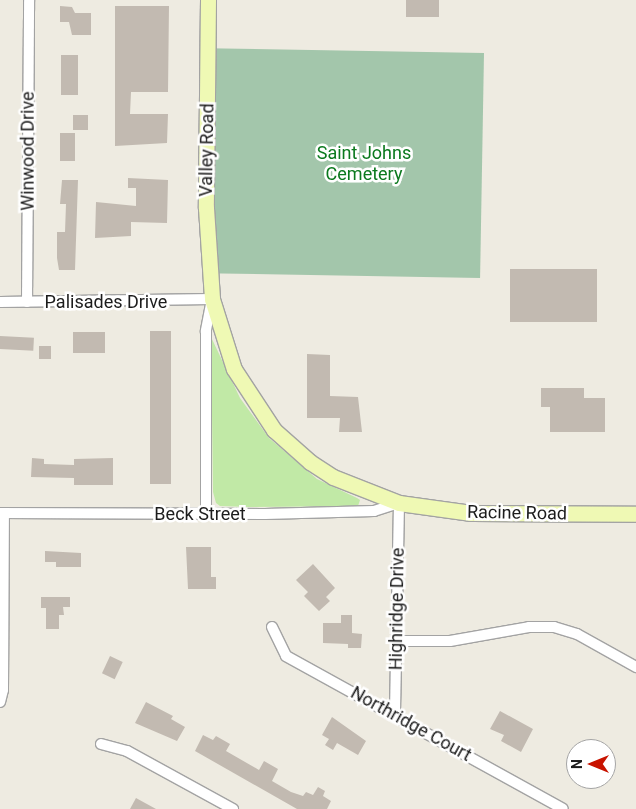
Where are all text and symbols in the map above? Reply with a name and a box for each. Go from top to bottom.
street label: Winwood Drive [17,91,39,211]
street label: Valley Road [195,103,219,197]
park label: Saint Johns Cemetery [317,143,411,186]
street label: Palisades Drive [45,291,167,313]
street label: Racine Road [467,501,567,525]
street label: Beck Street [154,503,246,525]
street label: Highridge Drive [385,548,409,670]
street label: Northridge Court [347,682,475,766]
north arrow [566,739,616,789]
text: N [569,759,585,769]

